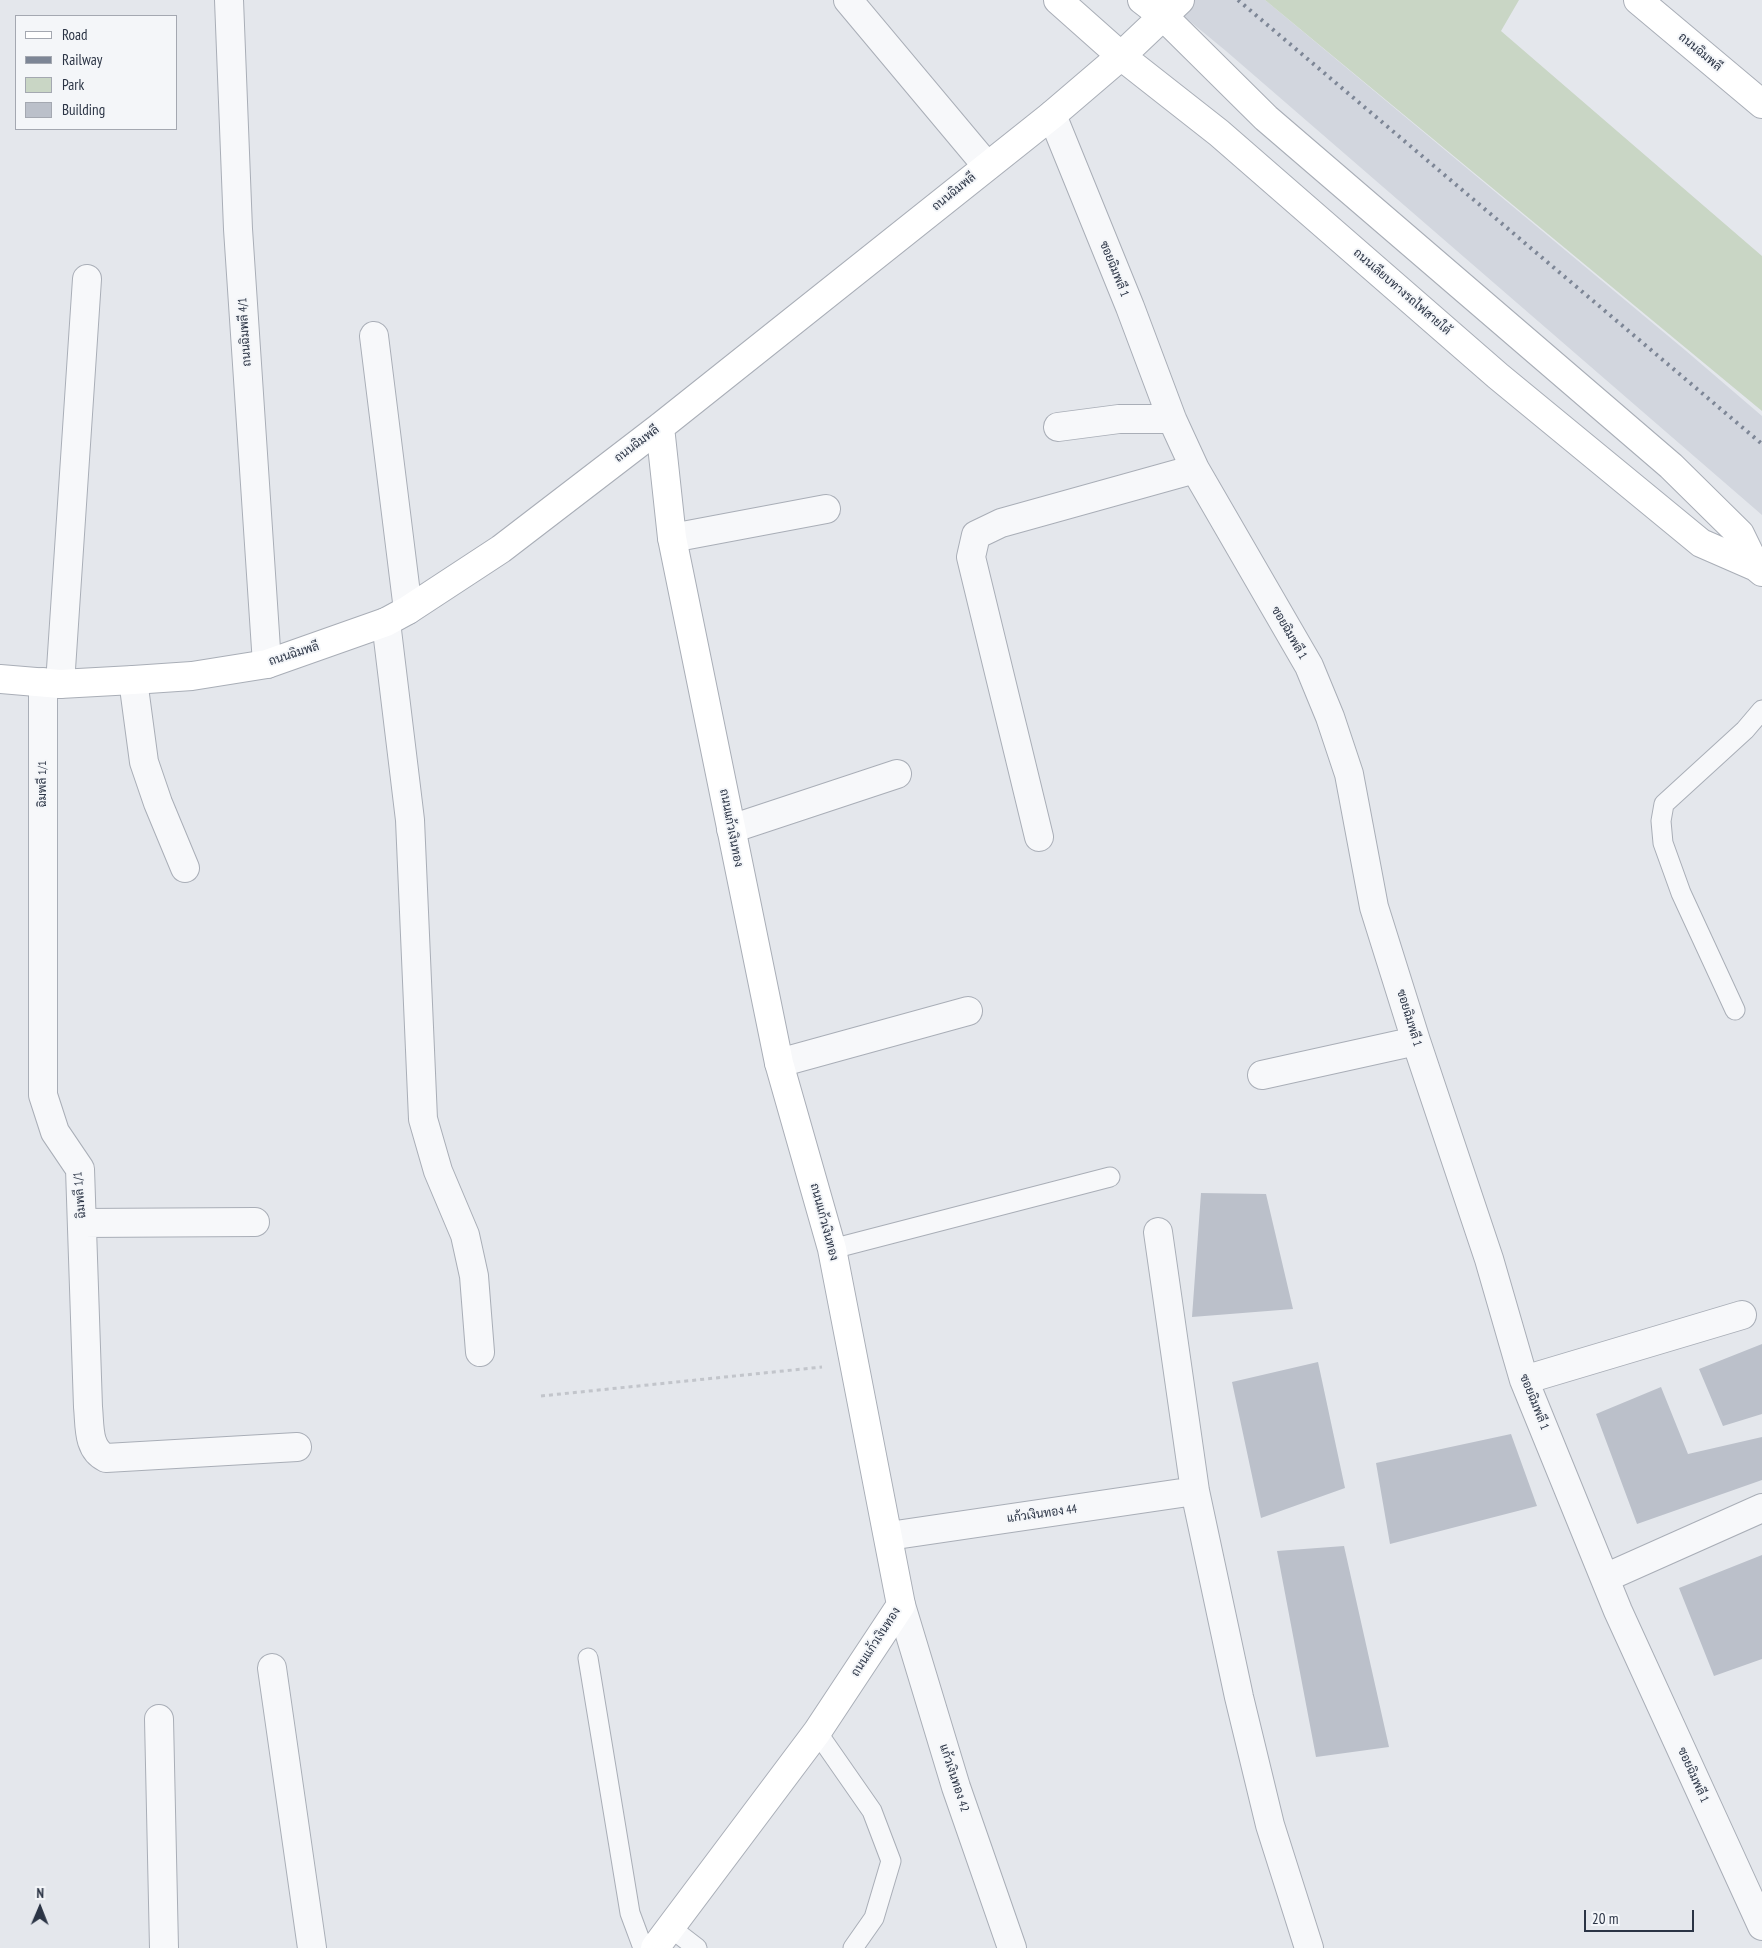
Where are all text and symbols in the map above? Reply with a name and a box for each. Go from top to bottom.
legend [15,15,178,130]
text: Road [62,25,88,44]
street label: ถนนฉิมพลี [1675,30,1725,74]
text: Railway [62,50,102,69]
text: Park [62,75,84,94]
text: Building [62,100,105,119]
street label: ถนนฉิมพลี [929,170,979,214]
street label: ซอยฉิมพลี 1 [1096,239,1132,299]
street label: ถนนเลียบทางรถไฟสายใต้ [1350,246,1454,338]
street label: ถนนฉิมพลี 4/1 [235,297,255,367]
street label: ถนนฉิมพลี [612,423,662,465]
street label: ซอยฉิมพลี 1 [1268,604,1310,662]
street label: ถนนฉิมพลี [267,639,321,669]
street label: ฉิมพลี 1/1 [36,761,50,807]
street label: ถนนแก้วเงินทอง [716,788,746,868]
street label: ซอยฉิมพลี 1 [1393,988,1425,1048]
street label: ฉิมพลี 1/1 [71,1171,89,1219]
street label: ถนนแก้วเงินทอง [807,1182,841,1262]
street label: ซอยฉิมพลี 1 [1516,1372,1552,1432]
street label: แก้วเงินทอง 44 [1006,1502,1078,1526]
street label: ถนนแก้วเงินทอง [848,1605,904,1679]
street label: แก้วเงินทอง 42 [936,1742,972,1814]
street label: ซอยฉิมพลี 1 [1674,1745,1712,1805]
north arrow [15,1883,65,1933]
text: N [36,1884,44,1902]
scale bar [1587,1900,1697,1932]
text: 20 m [1592,1909,1618,1928]

